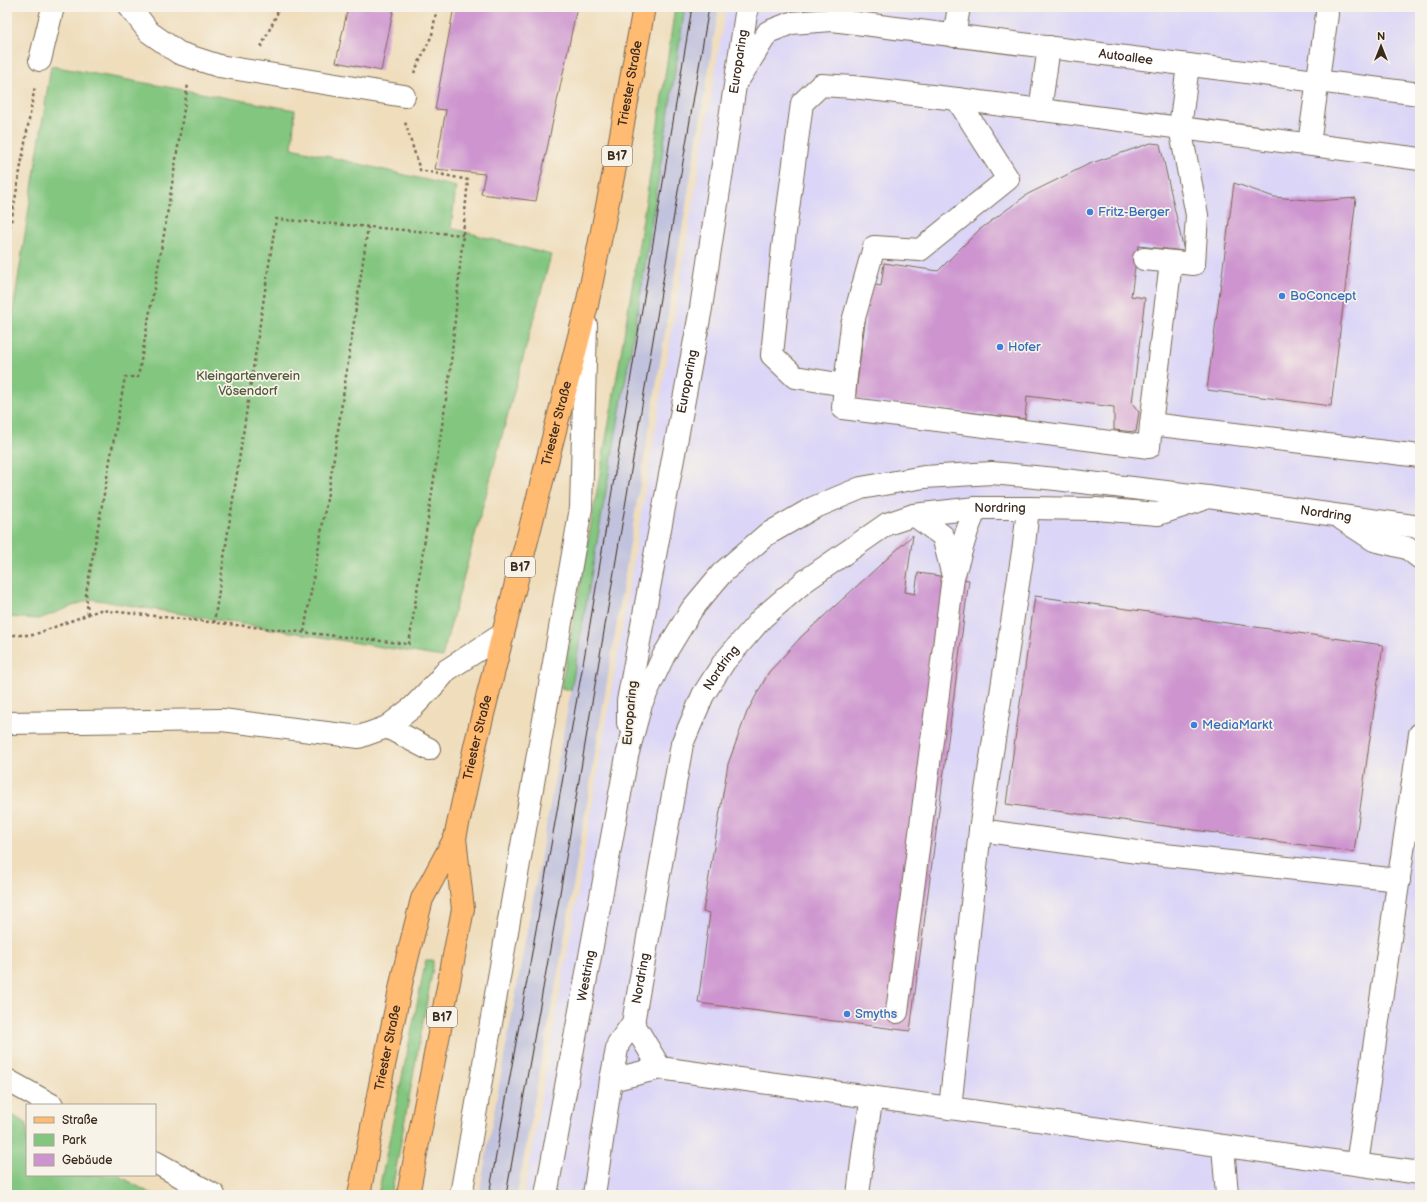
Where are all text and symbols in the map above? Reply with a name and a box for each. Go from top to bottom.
north arrow [1361,26,1401,66]
street label: Europaring [726,28,751,95]
text: N [1377,30,1385,43]
street label: Triester Straße [615,39,646,128]
street label: Autoallee [1098,46,1154,68]
road number: B17 [602,146,632,166]
place label: Fritz-Berger [1098,204,1170,220]
marker: Fritz-Berger [1085,207,1095,217]
place label: BoConcept [1290,288,1356,304]
marker: BoConcept [1277,291,1287,301]
place label: Hofer [1008,339,1041,355]
marker: Hofer [995,342,1005,352]
street label: Europaring [674,348,701,415]
park label: Kleingartenverein Vösendorf [196,368,300,399]
street label: Triester Straße [538,379,575,468]
street label: Nordring [974,500,1026,516]
street label: Nordring [1299,502,1353,525]
road number: B17 [505,557,535,577]
street label: Nordring [700,642,743,694]
street label: Europaring [619,680,641,746]
street label: Triester Straße [460,693,496,782]
place label: MediaMarkt [1202,717,1273,733]
marker: MediaMarkt [1189,720,1199,730]
street label: Westring [574,949,599,1003]
street label: Nordring [628,952,653,1005]
street label: Triester Straße [371,1003,405,1092]
place label: Smyths [855,1006,898,1022]
road number: B17 [427,1007,457,1027]
marker: Smyths [842,1009,852,1019]
legend [26,1104,156,1176]
text: Straße [62,1113,98,1128]
text: Park [62,1133,86,1148]
text: Gebäude [62,1153,112,1168]

